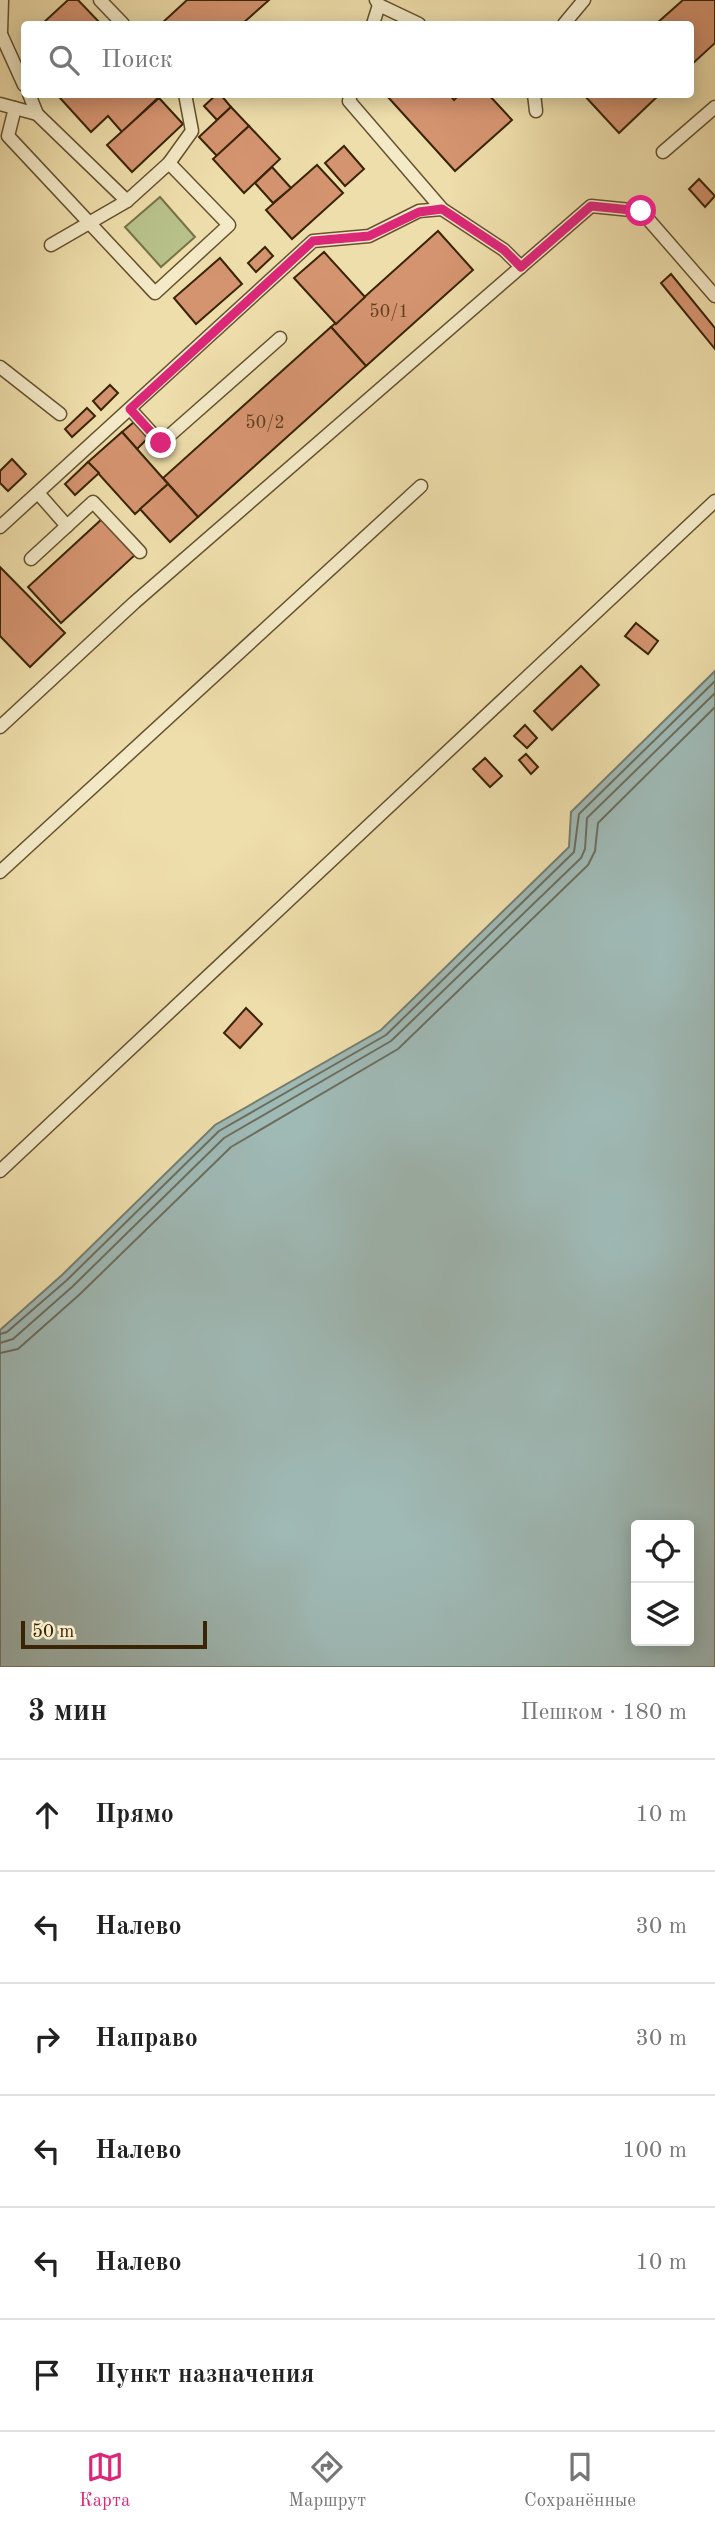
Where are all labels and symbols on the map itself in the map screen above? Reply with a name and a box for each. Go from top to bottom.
route start [625,195,656,226]
house number: 50/1 [369,303,409,321]
house number: 50/2 [245,414,285,432]
route end [145,427,176,458]
scale bar [21,1618,206,1650]

